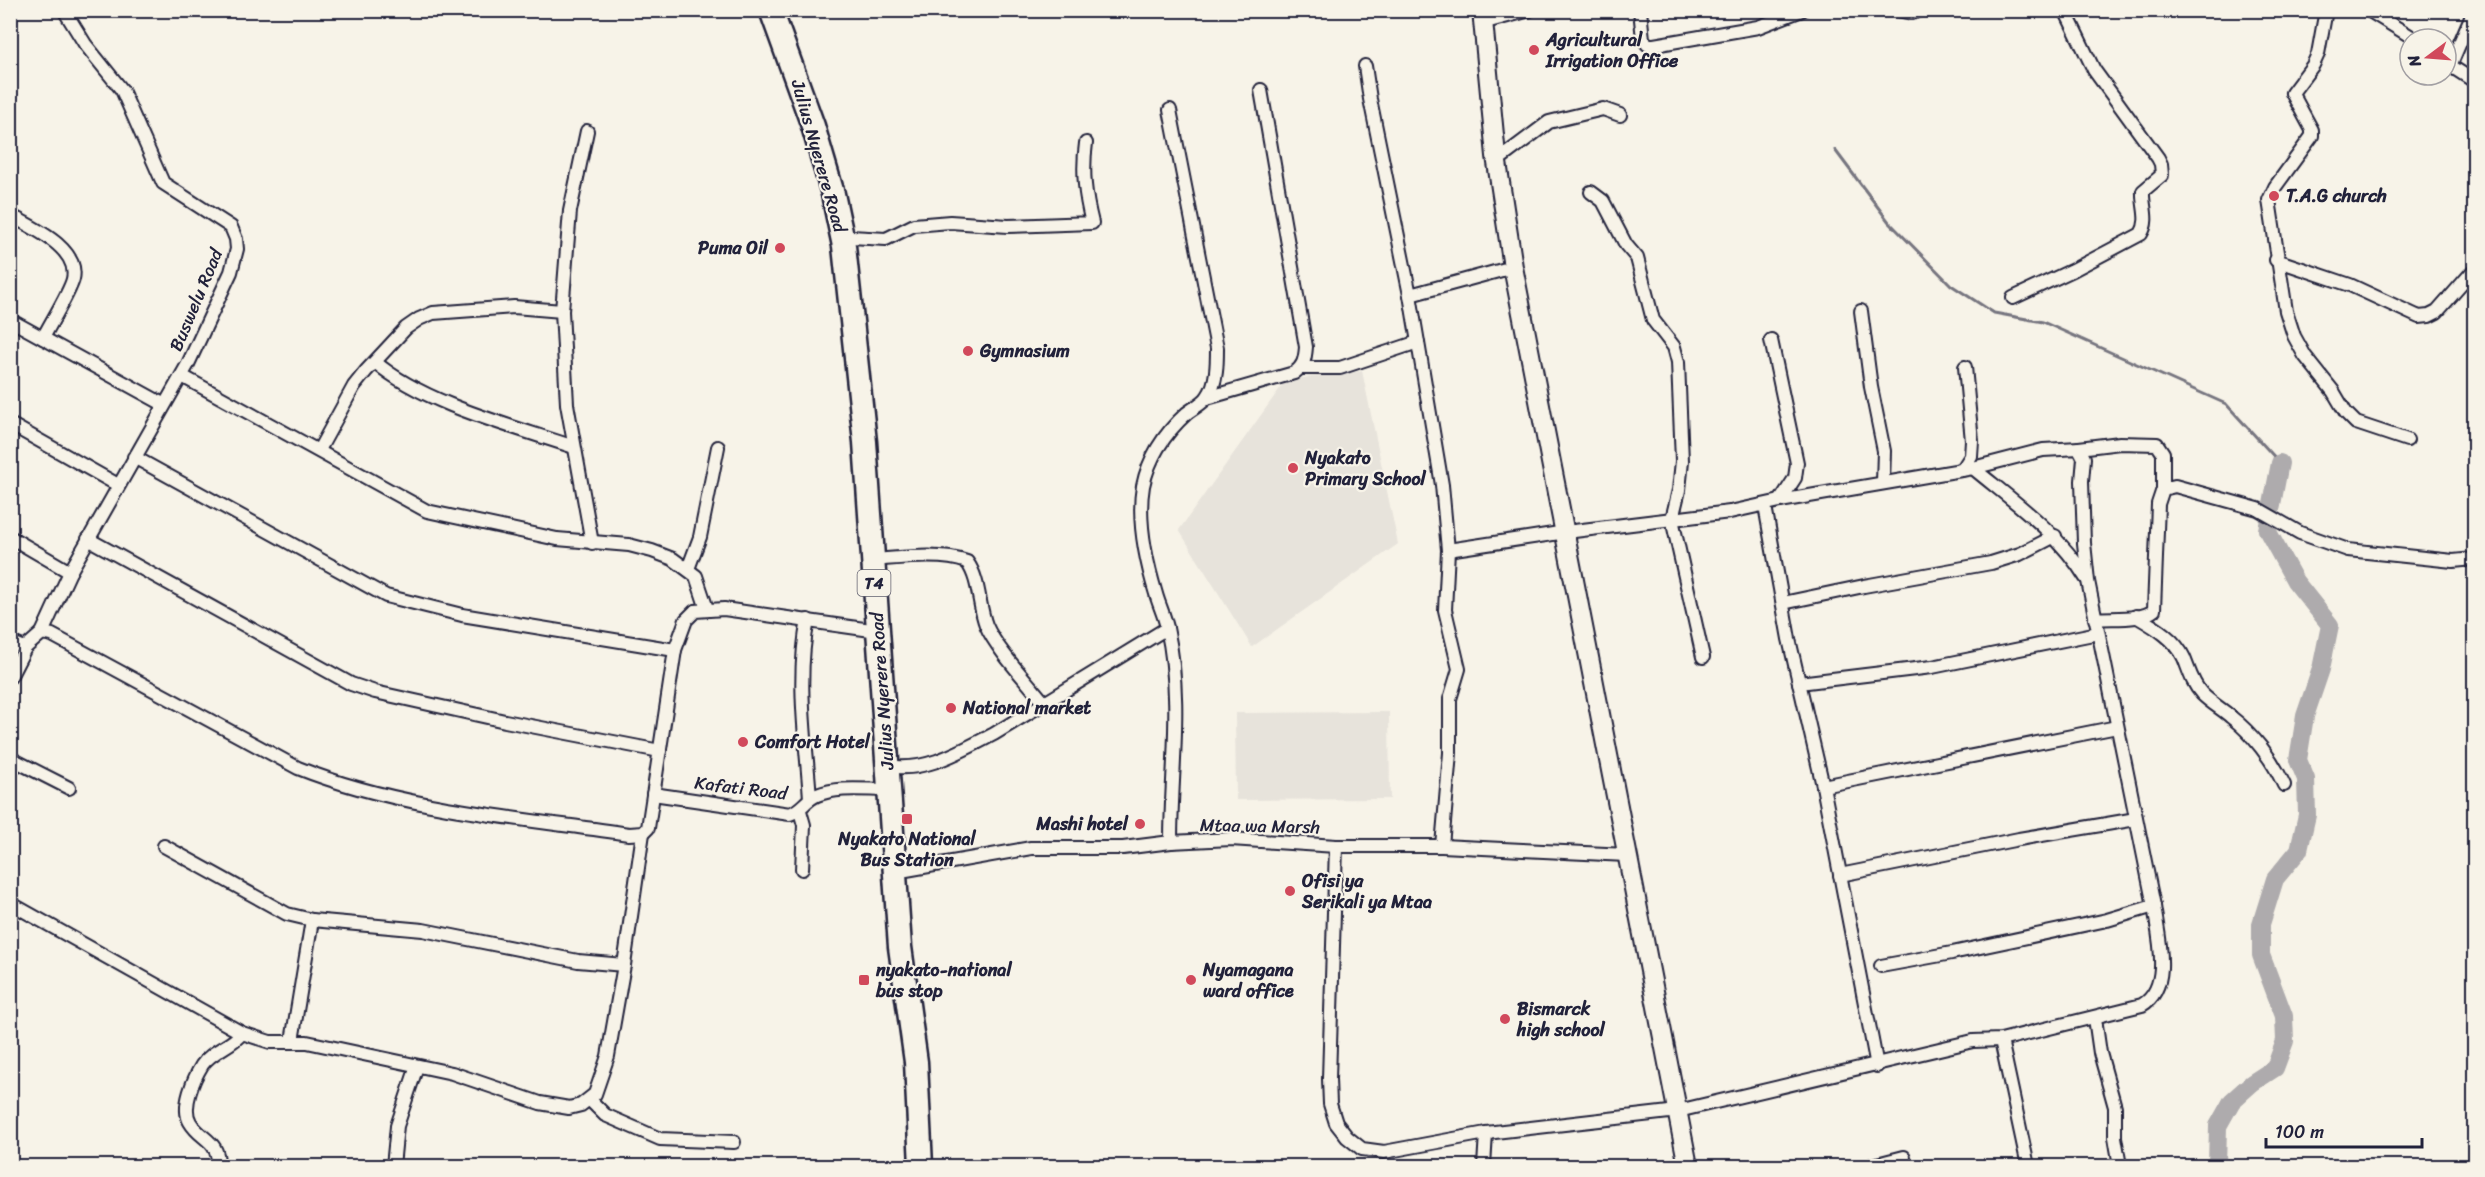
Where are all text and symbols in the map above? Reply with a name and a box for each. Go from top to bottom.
place label: Agricultural Irrigation Office [1545,24,1679,77]
north arrow [2398,27,2458,87]
marker: Agricultural Irrigation Office [1527,43,1541,57]
text: N [2398,51,2430,71]
street label: Julius Nyerere Road [782,75,857,238]
place label: T.A.G church [2286,180,2387,212]
marker: T.A.G church [2267,189,2281,203]
place label: Puma Oil [698,232,769,264]
marker: Puma Oil [773,241,787,255]
street label: Buswelu Road [160,242,233,356]
place label: Gymnasium [979,335,1070,367]
marker: Gymnasium [961,344,975,358]
place label: Nyakato Primary School [1304,442,1427,495]
marker: Nyakato Primary School [1286,461,1300,475]
road number: T4 [858,570,890,596]
street label: Julius Nyerere Road [860,610,904,772]
place label: National market [962,692,1091,724]
marker: National market [944,701,958,715]
place label: Comfort Hotel [754,726,871,758]
marker: Comfort Hotel [736,735,750,749]
street label: Kafati Road [693,766,791,810]
place label: Mashi hotel [1035,808,1129,840]
street label: Mtaa wa Marsh [1200,809,1320,843]
marker: Nyakato National Bus Station [900,812,914,826]
marker: Mashi hotel [1133,817,1147,831]
place label: Nyakato National Bus Station [837,823,977,876]
place label: Ofisi ya Serikali ya Mtaa [1301,865,1432,918]
marker: Ofisi ya Serikali ya Mtaa [1283,884,1297,898]
place label: nyakato-national bus stop [875,954,1012,1007]
place label: Nyamagana ward office [1202,954,1294,1007]
marker: nyakato-national bus stop [857,973,871,987]
marker: Nyamagana ward office [1184,973,1198,987]
place label: Bismarck high school [1516,993,1606,1046]
marker: Bismarck high school [1498,1012,1512,1026]
scale bar [2266,1111,2422,1149]
text: 100 m [2275,1116,2324,1148]

